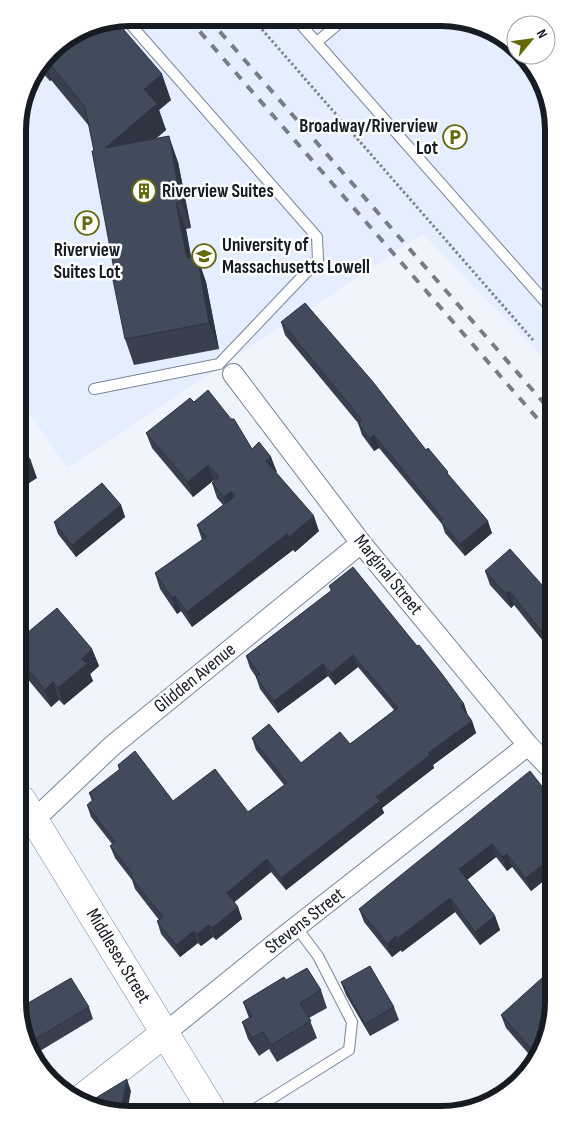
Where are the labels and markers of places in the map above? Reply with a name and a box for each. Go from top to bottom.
place label: Broadway/Riverview Lot [299,115,439,160]
parking icon: Broadway/Riverview Lot [442,124,468,150]
building icon: Riverview Suites [131,178,157,204]
place label: Riverview Suites [162,180,274,203]
parking icon: Riverview Suites Lot [74,210,100,236]
place label: University of Massachusetts Lowell [222,234,370,279]
place label: Riverview Suites Lot [53,239,121,284]
school or university icon: University of Massachusetts Lowell [191,243,217,269]

